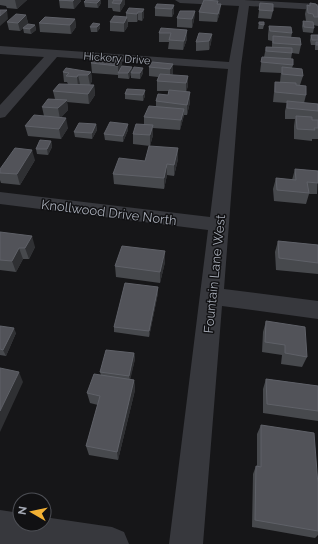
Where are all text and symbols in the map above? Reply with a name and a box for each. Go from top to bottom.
street label: Hickory Drive [83,50,151,67]
street label: Knollwood Drive North [40,197,177,228]
street label: Fountain Lane West [201,213,228,334]
north arrow [12,492,52,532]
text: N [16,505,30,516]

